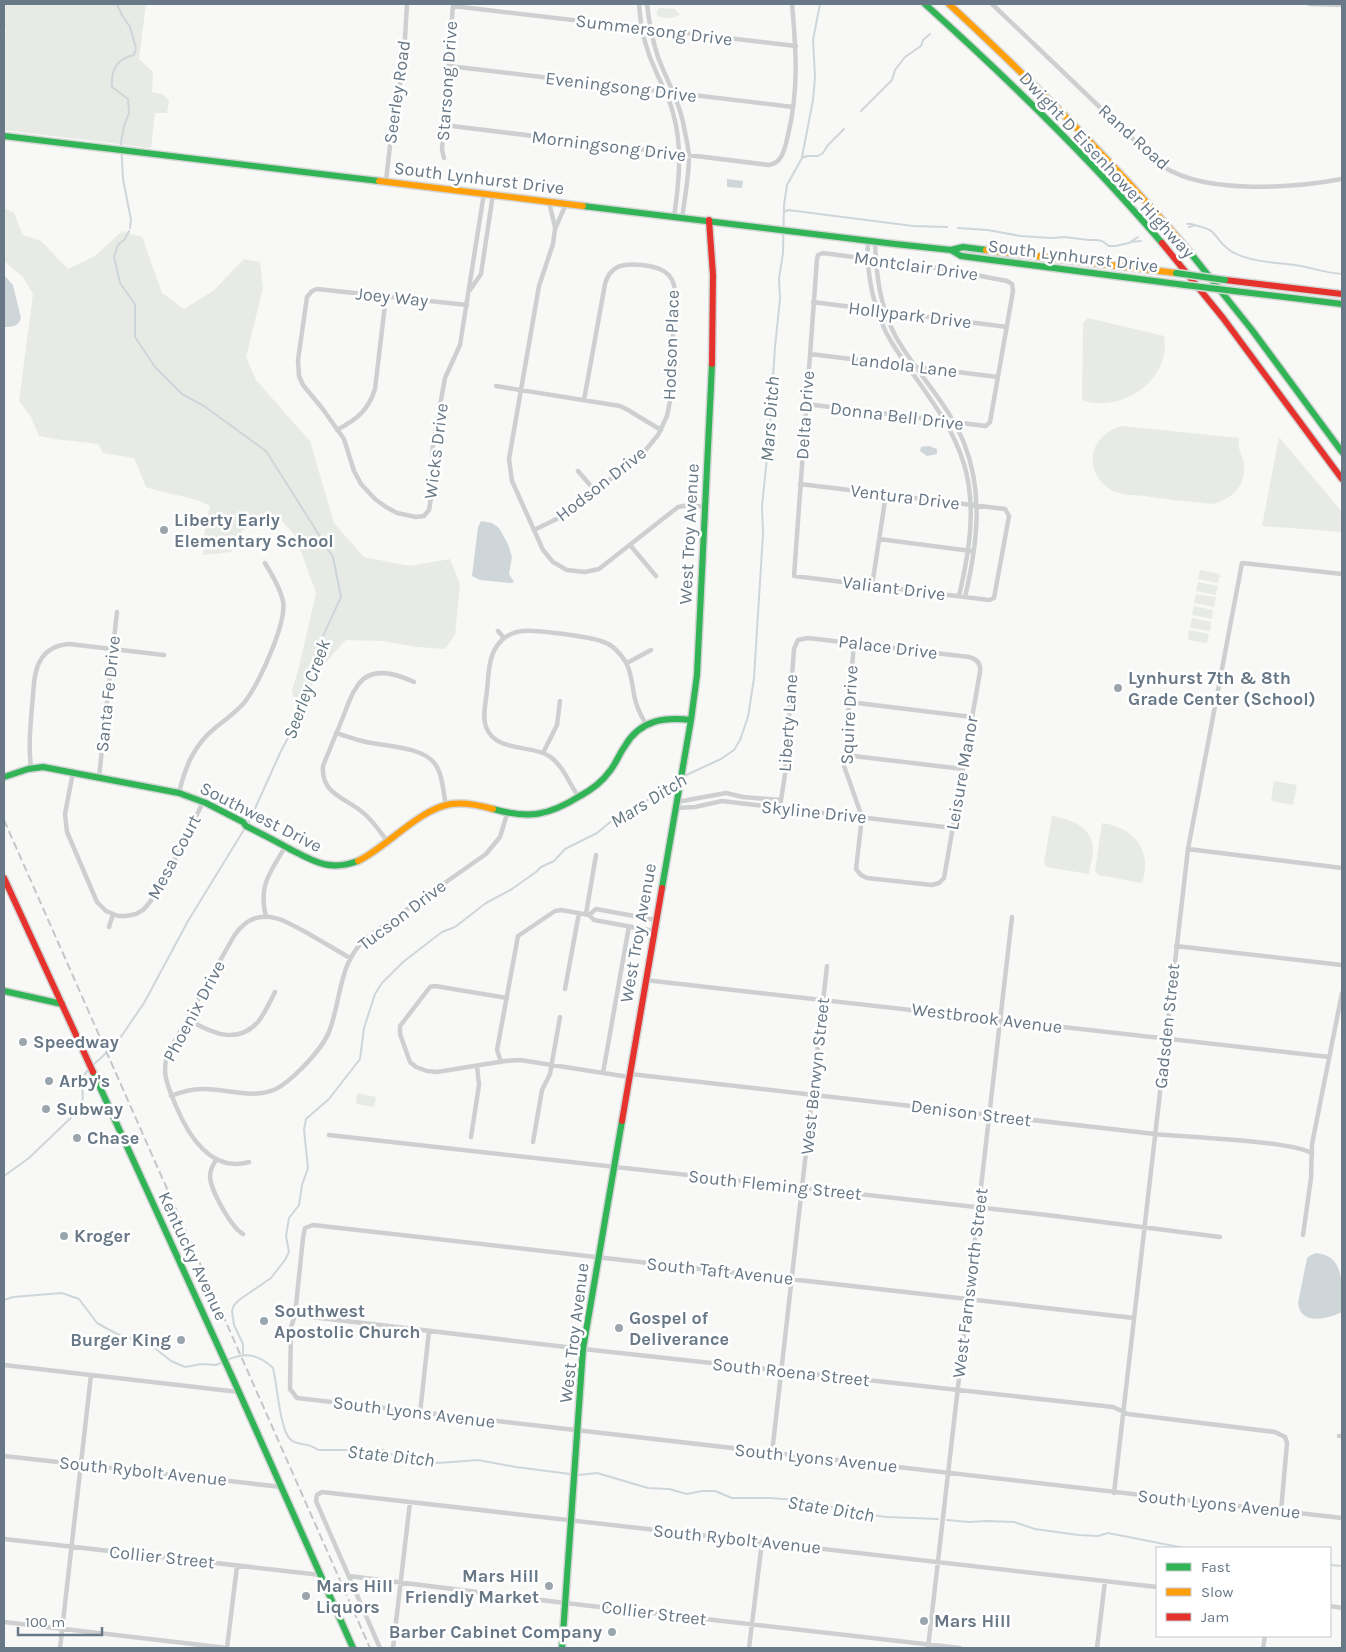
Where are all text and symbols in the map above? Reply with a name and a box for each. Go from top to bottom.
street label: Summersong Drive [574,9,734,51]
street label: Starsong Drive [432,20,462,142]
street label: Seerley Road [379,39,415,145]
street label: Eveningsong Drive [544,67,698,107]
street label: Dwight D Eisenhower Highway [1015,67,1200,263]
street label: Rand Road [1094,99,1174,175]
street label: Morningsong Drive [530,126,688,166]
street label: South Lynhurst Drive [393,157,565,199]
street label: South Lynhurst Drive [987,235,1159,277]
street label: Montclair Drive [853,246,979,286]
street label: Joey Way [355,282,430,312]
street label: Hodson Place [658,289,684,401]
street label: Hollypark Drive [847,297,973,333]
street label: Landola Lane [849,348,959,382]
street label: Delta Drive [791,370,819,460]
water label: Mars Ditch [756,376,784,463]
street label: Donna Bell Drive [829,397,965,435]
street label: Wicks Drive [419,402,453,500]
street label: Hodson Drive [551,442,651,526]
street label: West Troy Avenue [674,463,704,605]
street label: Ventura Drive [849,479,961,515]
place label: Liberty Early Elementary School [174,509,334,552]
marker: Liberty Early Elementary School [158,524,170,536]
street label: Valiant Drive [841,571,947,605]
street label: Palace Drive [837,630,939,664]
street label: Santa Fe Drive [91,635,125,753]
water label: Seerley Creek [279,636,335,742]
street label: Squire Drive [835,665,863,765]
place label: Lynhurst 7th & 8th Grade Center (School) [1128,667,1316,710]
street label: Liberty Lane [774,673,802,773]
marker: Lynhurst 7th & 8th Grade Center (School) [1112,682,1124,694]
street label: Leisure Manor [941,714,983,832]
water label: Mars Ditch [606,769,691,833]
street label: Southwest Drive [196,777,326,857]
street label: Skyline Drive [760,796,868,828]
street label: Mesa Court [142,810,206,903]
street label: West Troy Avenue [615,862,661,1004]
street label: Tucson Drive [354,875,450,955]
street label: Phoenix Drive [158,957,230,1065]
street label: Gadsden Street [1149,962,1185,1090]
street label: West Berwyn Street [796,996,834,1156]
street label: Westbrook Avenue [910,998,1064,1038]
place label: Speedway [33,1031,119,1053]
marker: Speedway [17,1036,29,1048]
place label: Arby's [59,1070,110,1092]
marker: Arby's [43,1075,55,1087]
street label: Denison Street [910,1095,1033,1131]
place label: Subway [56,1098,123,1120]
marker: Subway [40,1103,52,1115]
place label: Chase [87,1127,139,1149]
marker: Chase [71,1132,83,1144]
street label: South Fleming Street [687,1165,863,1205]
street label: West Farnsworth Street [947,1186,993,1379]
street label: Kentucky Avenue [154,1188,232,1324]
place label: Kroger [74,1225,130,1247]
marker: Kroger [58,1230,70,1242]
street label: South Taft Avenue [646,1252,794,1290]
street label: West Troy Avenue [554,1262,594,1404]
place label: Southwest Apostolic Church [274,1300,420,1343]
place label: Gospel of Deliverance [629,1307,729,1350]
marker: Southwest Apostolic Church [258,1315,270,1327]
marker: Gospel of Deliverance [613,1322,625,1334]
place label: Burger King [70,1329,172,1351]
marker: Burger King [175,1334,187,1346]
street label: South Roena Street [711,1353,871,1391]
street label: South Lyons Avenue [332,1391,496,1433]
street label: South Lyons Avenue [734,1439,898,1477]
water label: State Ditch [346,1440,436,1472]
street label: South Rybolt Avenue [58,1451,228,1491]
street label: South Lyons Avenue [1137,1485,1301,1523]
water label: State Ditch [786,1491,876,1527]
street label: South Rybolt Avenue [652,1519,822,1559]
street label: Collier Street [108,1541,216,1573]
legend [1156,1547,1331,1637]
text: Fast [1201,1558,1231,1576]
place label: Mars Hill Friendly Market [405,1565,539,1608]
place label: Mars Hill Liquors [316,1575,393,1618]
marker: Mars Hill Friendly Market [543,1580,555,1592]
text: Slow [1201,1583,1233,1601]
marker: Mars Hill Liquors [300,1590,312,1602]
street label: Collier Street [600,1596,708,1630]
scale bar [18,1604,101,1636]
text: Jam [1201,1608,1229,1626]
place label: Mars Hill [934,1610,1011,1632]
text: 100 m [25,1613,65,1631]
marker: Mars Hill [918,1615,930,1627]
place label: Barber Cabinet Company [389,1621,602,1643]
marker: Barber Cabinet Company [606,1626,618,1638]

